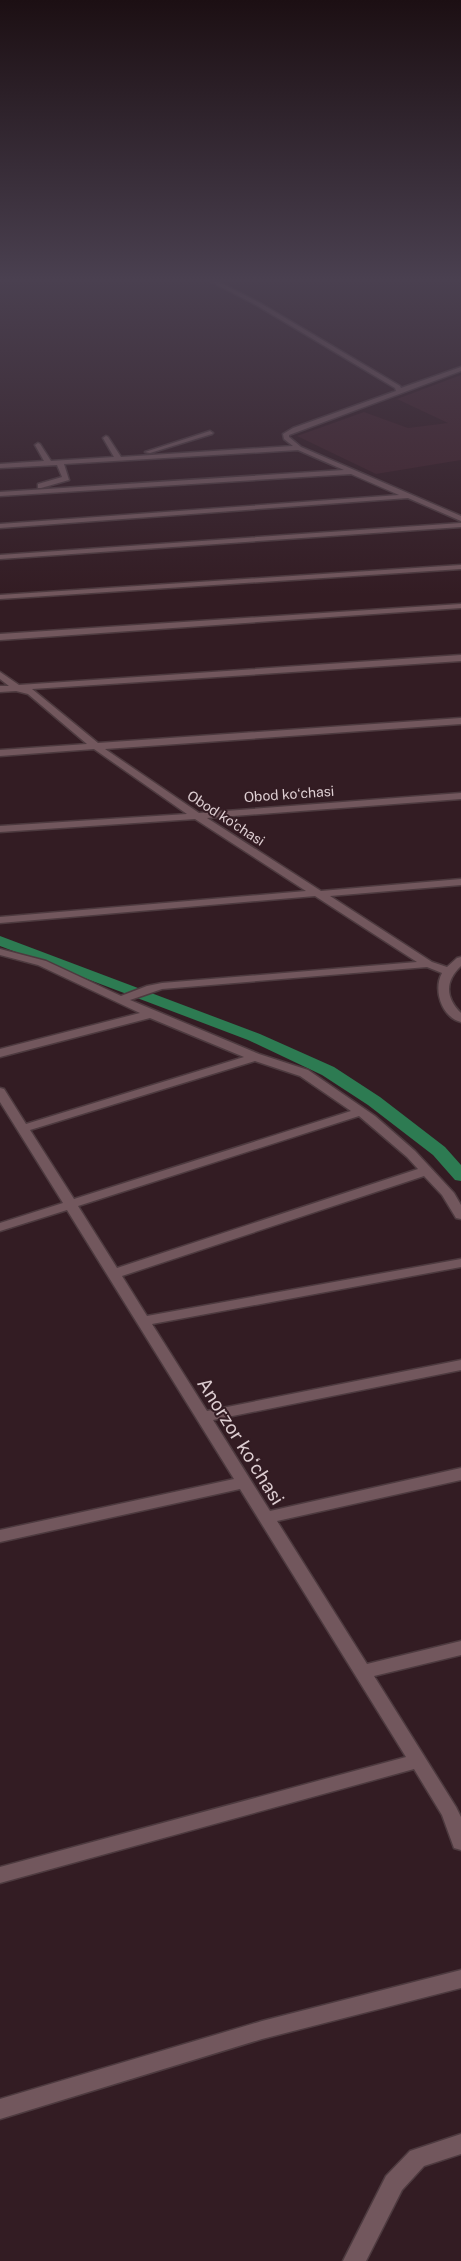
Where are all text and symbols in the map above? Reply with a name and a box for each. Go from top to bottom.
street label: Obod koʻchasi [243,783,335,805]
street label: Obod ko'chasi [184,787,268,849]
street label: Anorzor koʻchasi [193,1373,289,1509]

